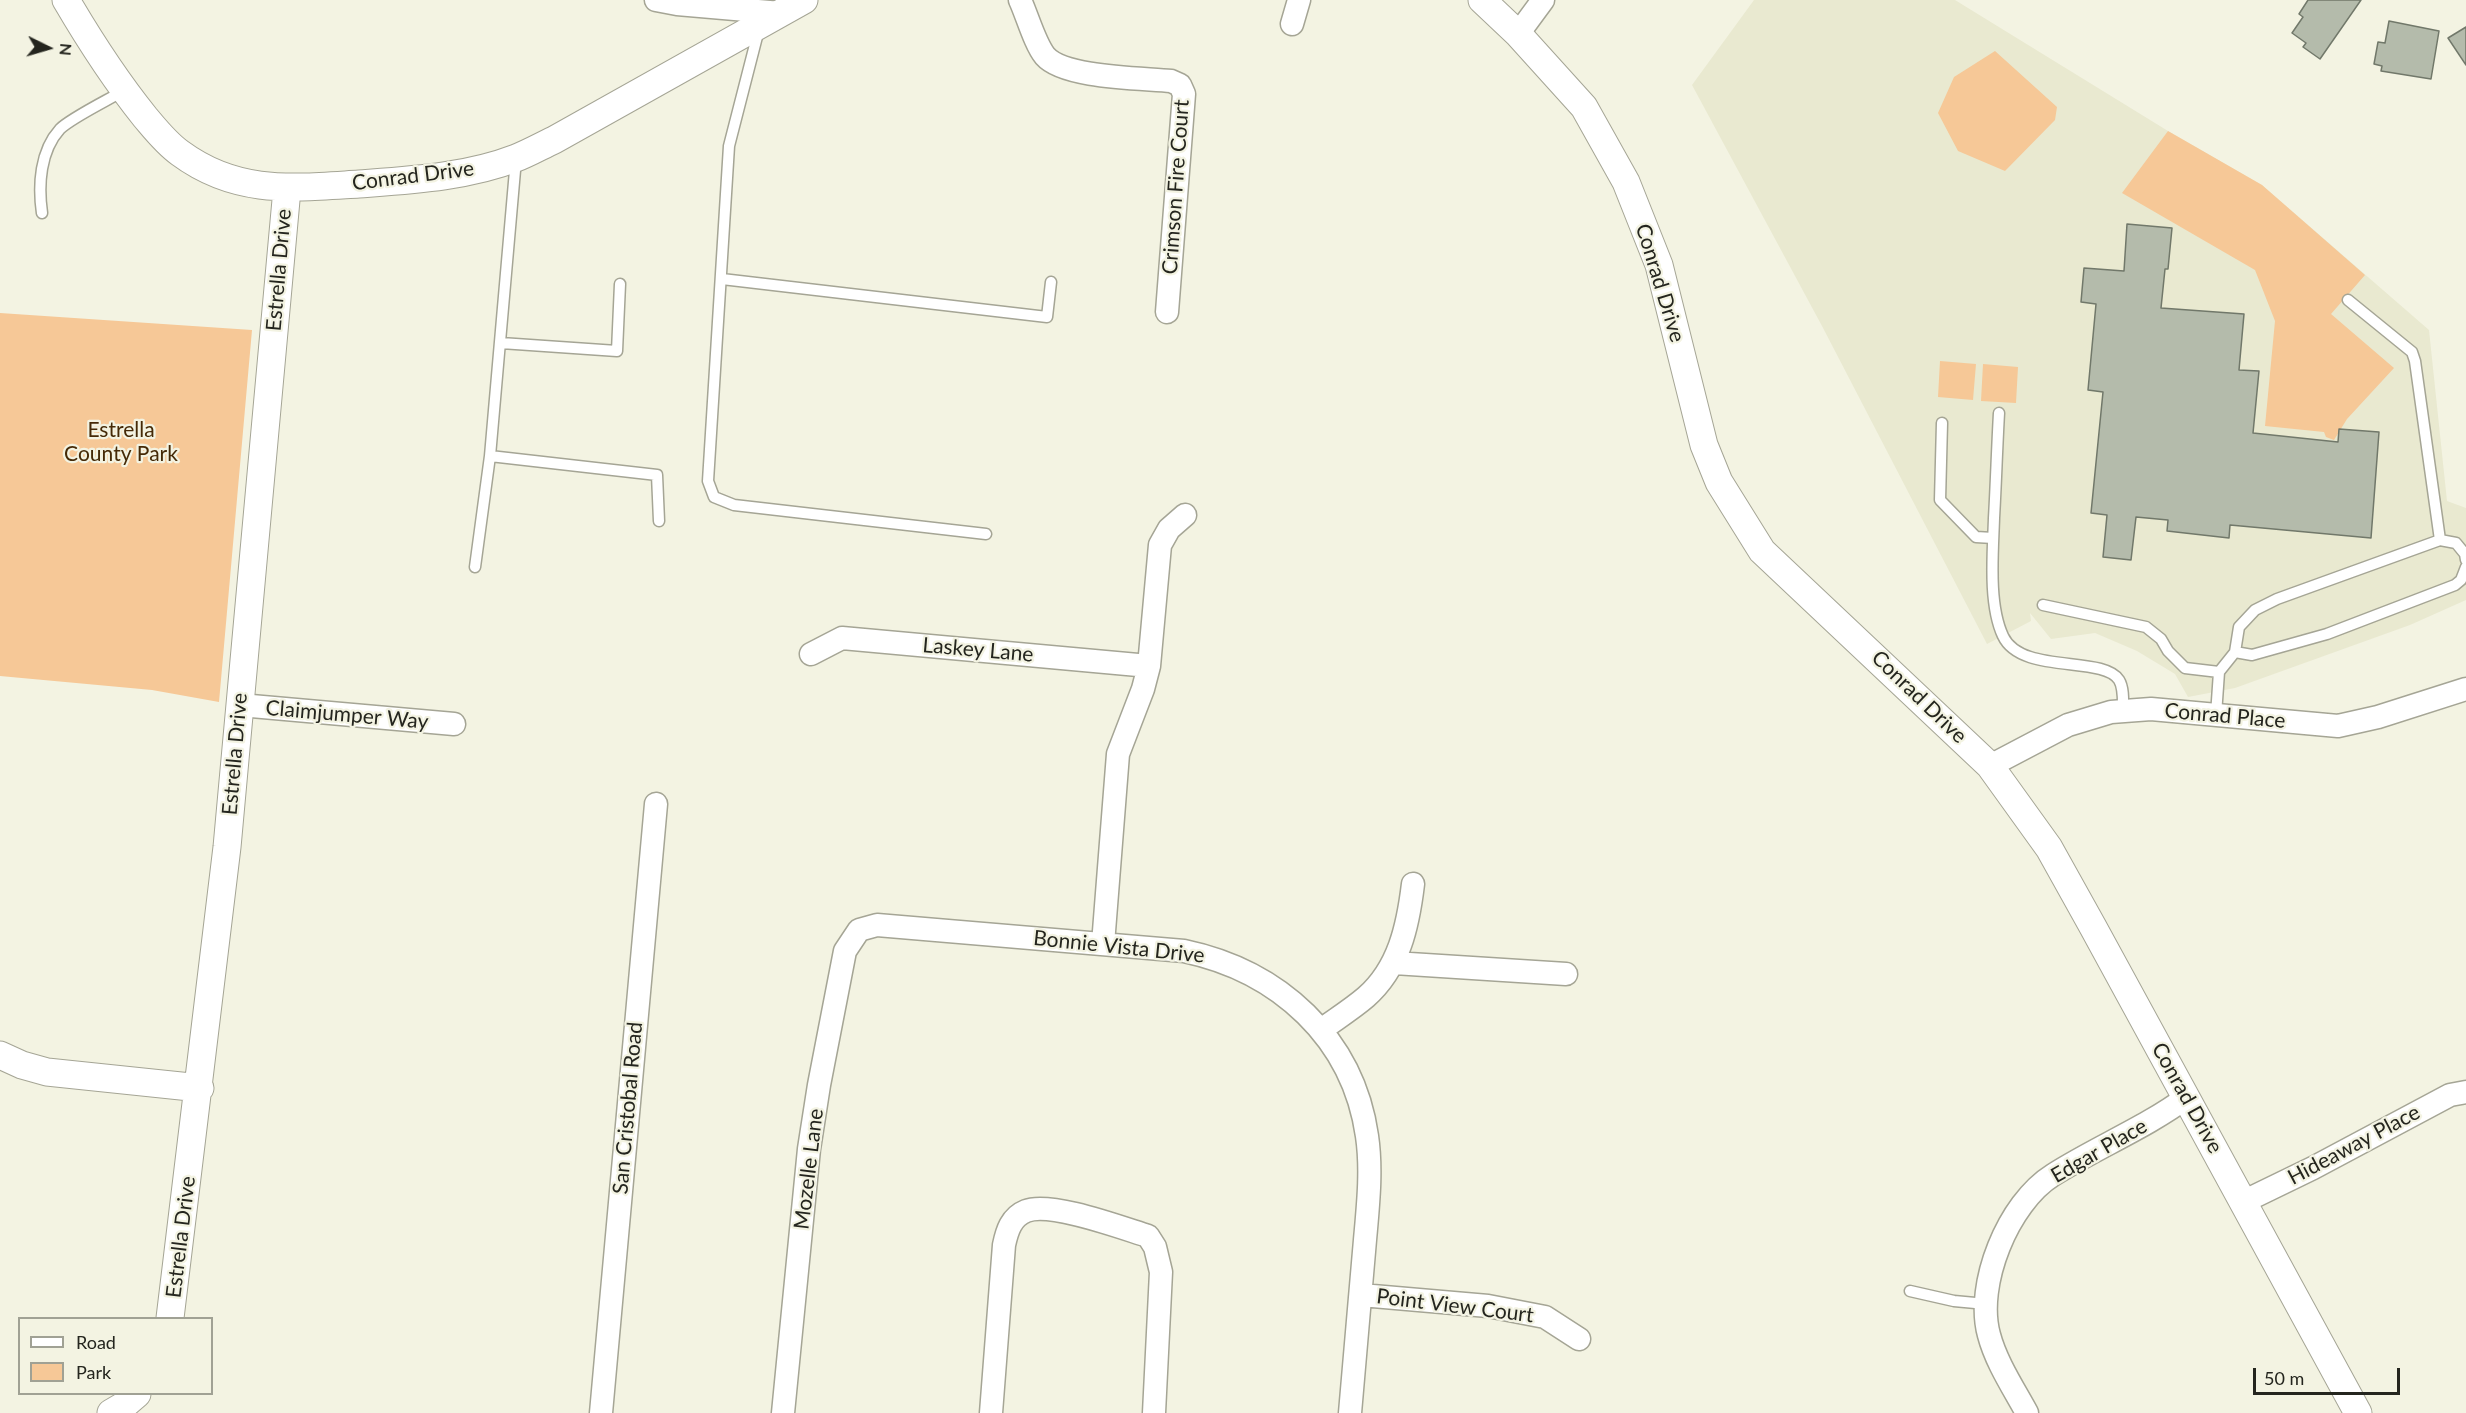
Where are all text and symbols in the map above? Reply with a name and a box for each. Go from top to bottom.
north arrow [18,18,78,78]
text: N [56,43,76,57]
street label: Crimson Fire Court [1157,99,1195,275]
street label: Conrad Drive [351,156,475,196]
street label: Estrella Drive [261,208,297,332]
street label: Conrad Drive [1630,221,1690,345]
park label: Estrella County Park [64,417,178,467]
street label: Laskey Lane [921,633,1035,667]
street label: Conrad Drive [1866,645,1972,749]
street label: Estrella Drive [217,692,253,816]
street label: Claimjumper Way [265,695,429,735]
street label: Conrad Place [2163,698,2287,734]
street label: Bonnie Vista Drive [1032,925,1206,969]
street label: San Cristobal Road [608,1021,648,1195]
street label: Conrad Drive [2146,1038,2228,1158]
street label: Hideaway Place [2284,1100,2424,1190]
street label: Mozelle Lane [789,1107,829,1231]
street label: Edgar Place [2047,1113,2151,1189]
street label: Estrella Drive [161,1175,201,1299]
street label: Point View Court [1375,1284,1535,1328]
legend [18,1317,213,1395]
text: Road [76,1331,116,1353]
scale bar [2256,1356,2403,1394]
text: Park [76,1361,111,1383]
text: 50 m [2264,1367,2304,1389]

